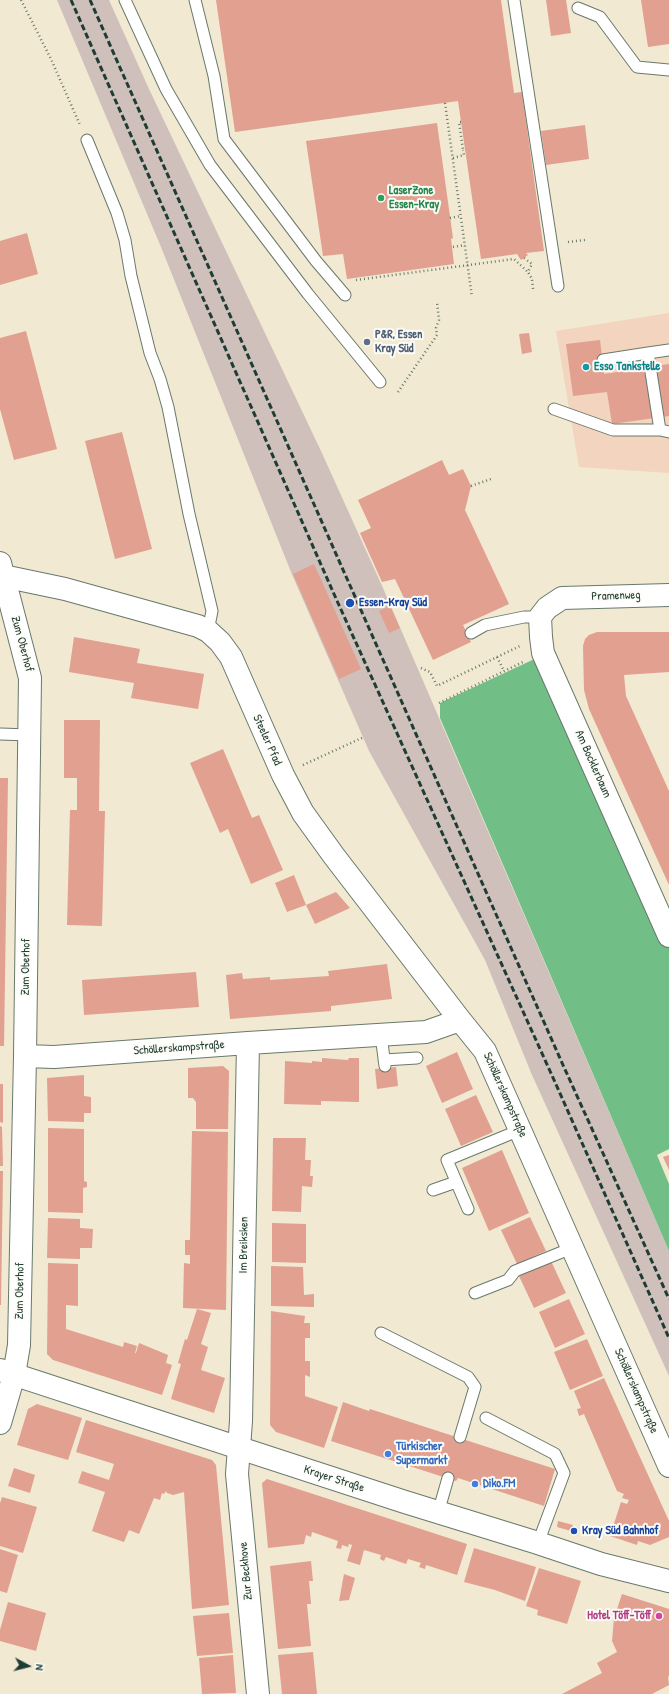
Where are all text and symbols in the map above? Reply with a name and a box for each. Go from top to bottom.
place label: LaserZone Essen-Kray [389,184,439,212]
marker: LaserZone Essen-Kray [376,193,386,203]
place label: P&R, Essen Kray Süd [375,328,423,356]
marker: P&R, Essen Kray Süd [362,337,372,347]
place label: Esso Tankstelle [594,360,660,374]
marker: Esso Tankstelle [581,362,591,372]
street label: Pramenweg [591,588,641,604]
place label: Essen-Kray Süd [359,596,427,610]
marker: Essen-Kray Süd [344,597,356,609]
street label: Zum Oberhof [8,615,36,673]
street label: Steeler Pfad [249,712,285,768]
street label: Am Bocklerbaum [572,728,614,800]
street label: Zum Oberhof [18,938,34,996]
street label: Schöllerskampstraße [133,1038,225,1058]
street label: Schöllerskampstraße [480,1050,530,1140]
street label: Im Breiksken [236,1217,252,1273]
street label: Zum Oberhof [12,1262,28,1320]
street label: Schöllerskampstraße [611,1346,661,1436]
place label: Türkischer Supermarkt [396,1440,447,1468]
marker: Türkischer Supermarkt [383,1449,393,1459]
street label: Krayer Straße [302,1462,366,1496]
place label: Diko.FM [483,1477,515,1491]
marker: Diko.FM [470,1479,480,1489]
place label: Kray Süd Bahnhof [582,1524,659,1538]
marker: Kray Süd Bahnhof [569,1526,579,1536]
street label: Zur Beckhove [236,1541,256,1601]
place label: Hotel Töff-Töff [587,1609,651,1623]
marker: Hotel Töff-Töff [654,1611,664,1621]
north arrow [8,1646,48,1686]
text: N [33,1664,47,1671]

